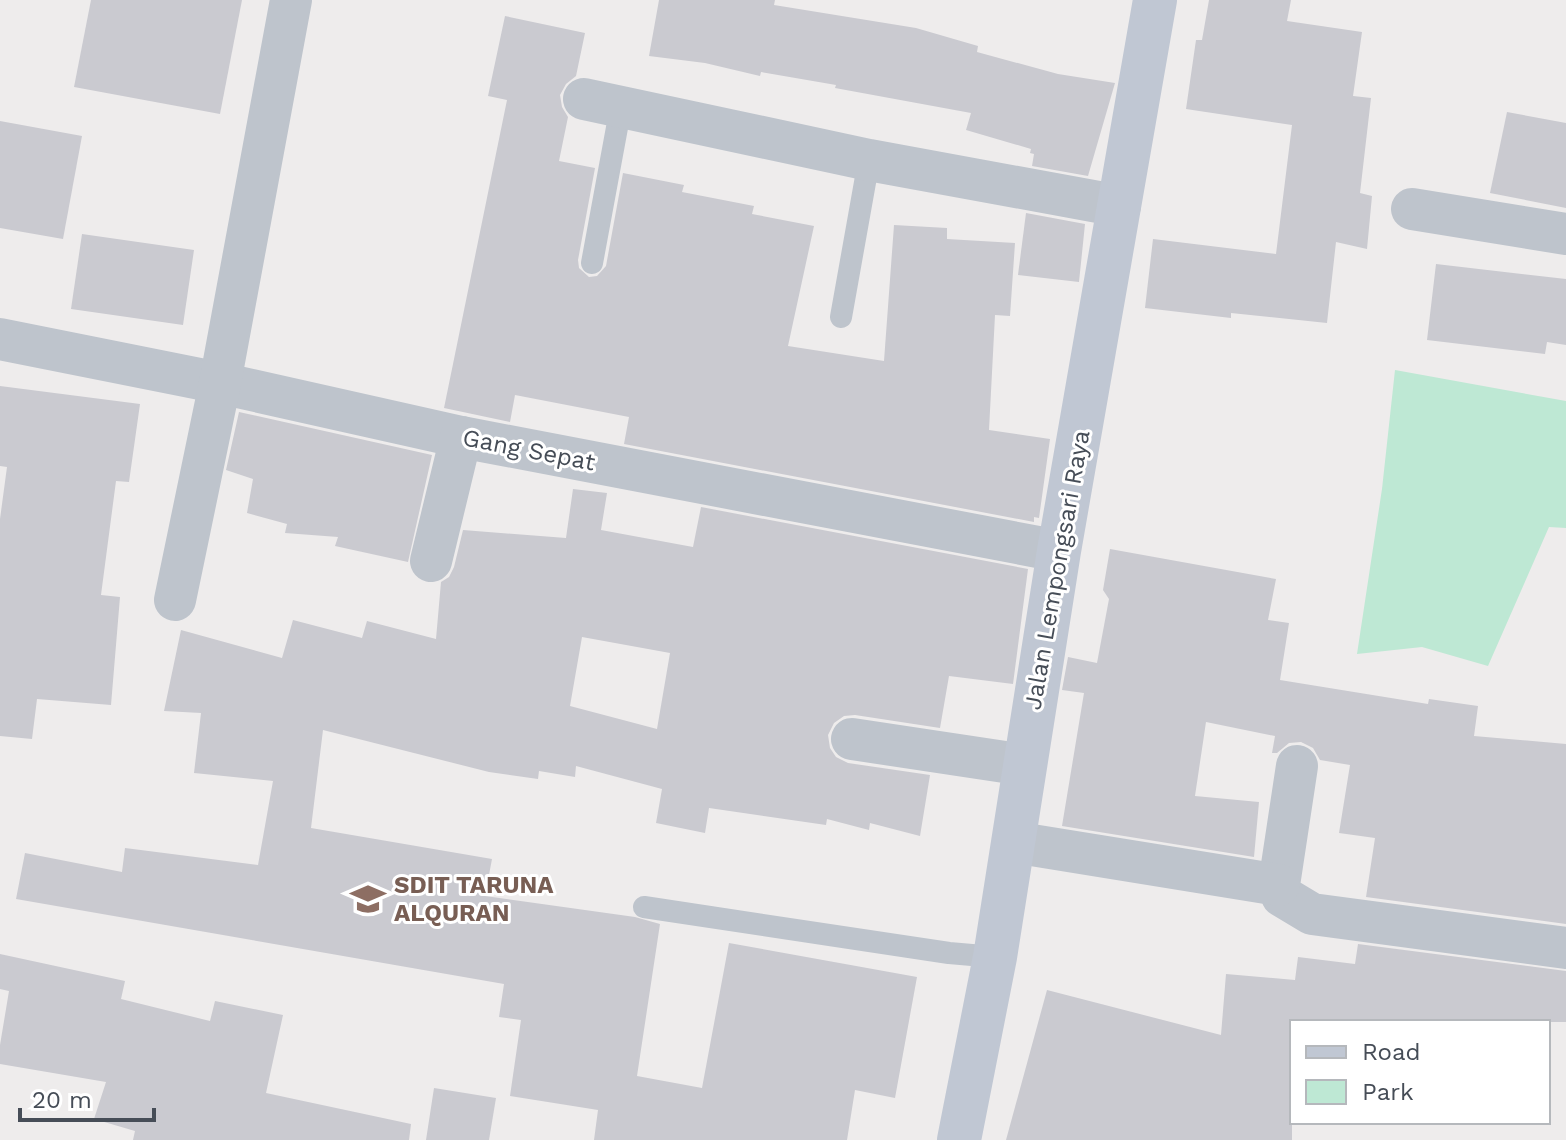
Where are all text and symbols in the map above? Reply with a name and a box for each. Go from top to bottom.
street label: Gang Sepat [460,423,598,477]
street label: Jalan Lempongsari Raya [1019,428,1095,712]
place label: SDIT TARUNA ALQURAN [394,871,554,927]
school or university icon: SDIT TARUNA ALQURAN [349,880,387,918]
legend [1290,1020,1550,1124]
text: Road [1362,1038,1421,1066]
scale bar [20,1072,154,1122]
text: Park [1362,1078,1414,1106]
text: 20 m [32,1086,92,1114]

